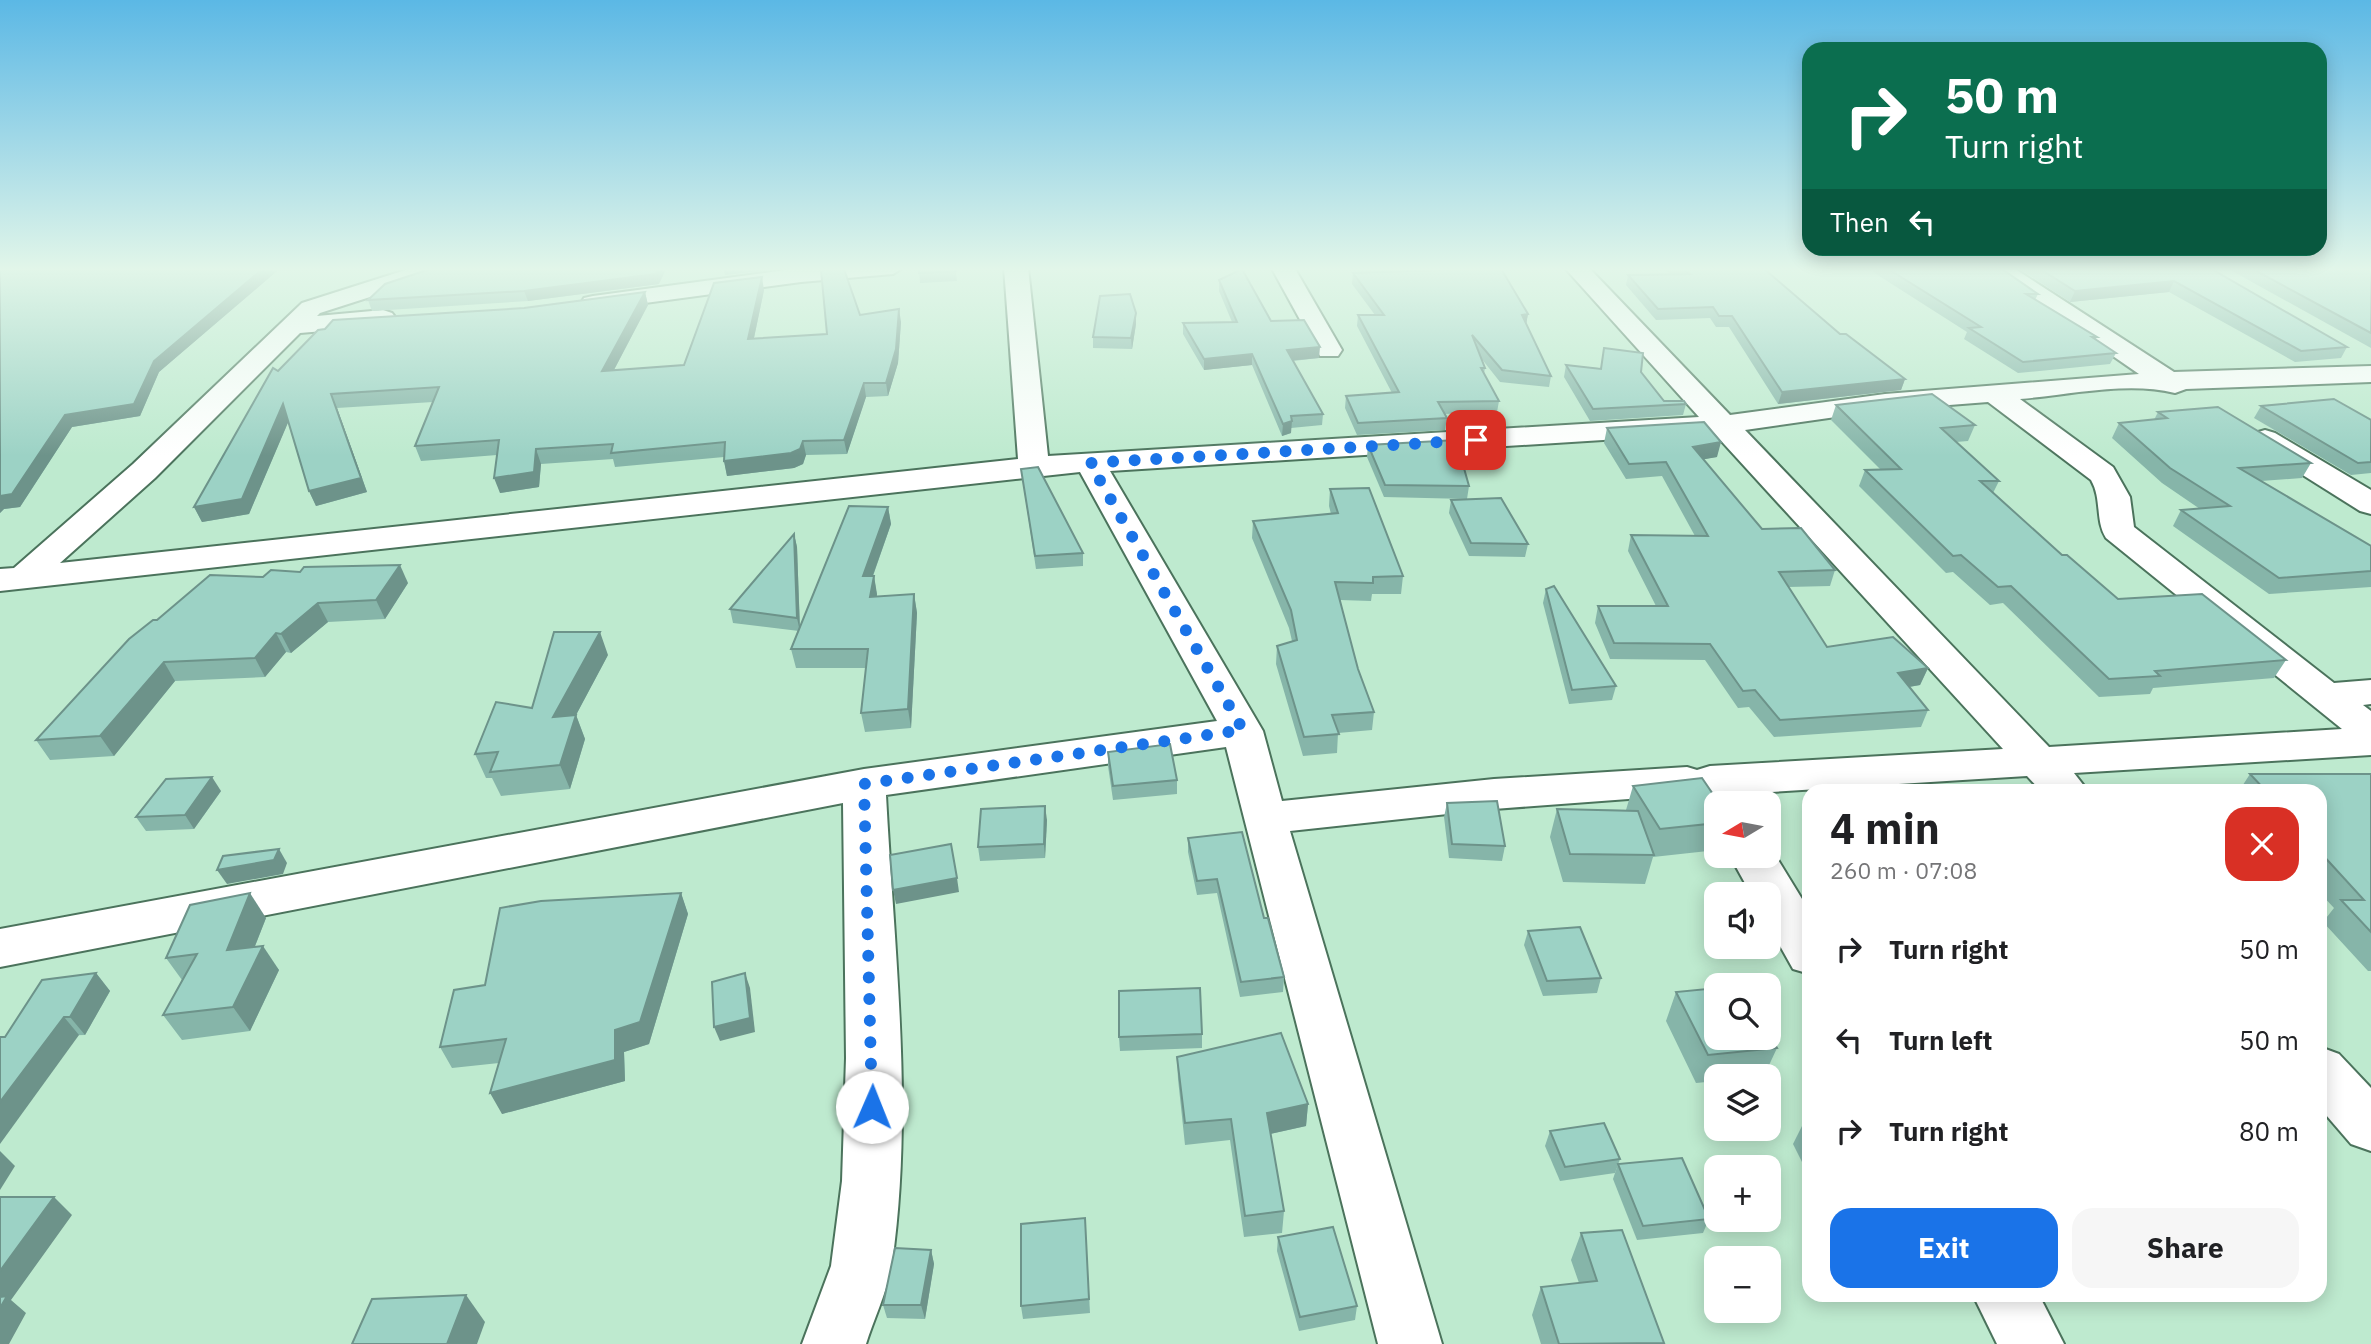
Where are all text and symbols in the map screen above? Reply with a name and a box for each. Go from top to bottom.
text: 50 m [1945,63,2059,126]
icon: right [1830,70,1921,161]
text: Turn right [1945,125,2083,167]
icon: left [1903,203,1941,241]
text: Then [1830,205,1889,239]
pin [1446,410,1506,470]
icon: arrive [1457,421,1495,459]
north arrow [1704,791,1782,868]
map controls [1704,791,1781,1323]
text: 4 min [1830,801,1940,856]
button: close [2225,807,2299,881]
text: 260 m · 07:08 [1830,855,1977,885]
button: sound [1704,882,1781,959]
icon: right [1830,930,1868,968]
text: Turn right [1889,932,2008,966]
text: 50 m [2239,932,2299,966]
button: search [1704,973,1781,1050]
icon: left [1830,1021,1868,1059]
text: Turn left [1889,1023,1992,1057]
text: 50 m [2239,1023,2299,1057]
button: layers [1704,1064,1781,1141]
position arrow [835,1070,909,1144]
icon: right [1830,1112,1868,1150]
text: Turn right [1889,1114,2008,1148]
text: 80 m [2239,1114,2299,1148]
button: + [1704,1155,1781,1232]
button: Exit [1830,1208,2058,1288]
button: Share [2072,1208,2299,1288]
button: − [1704,1246,1781,1323]

